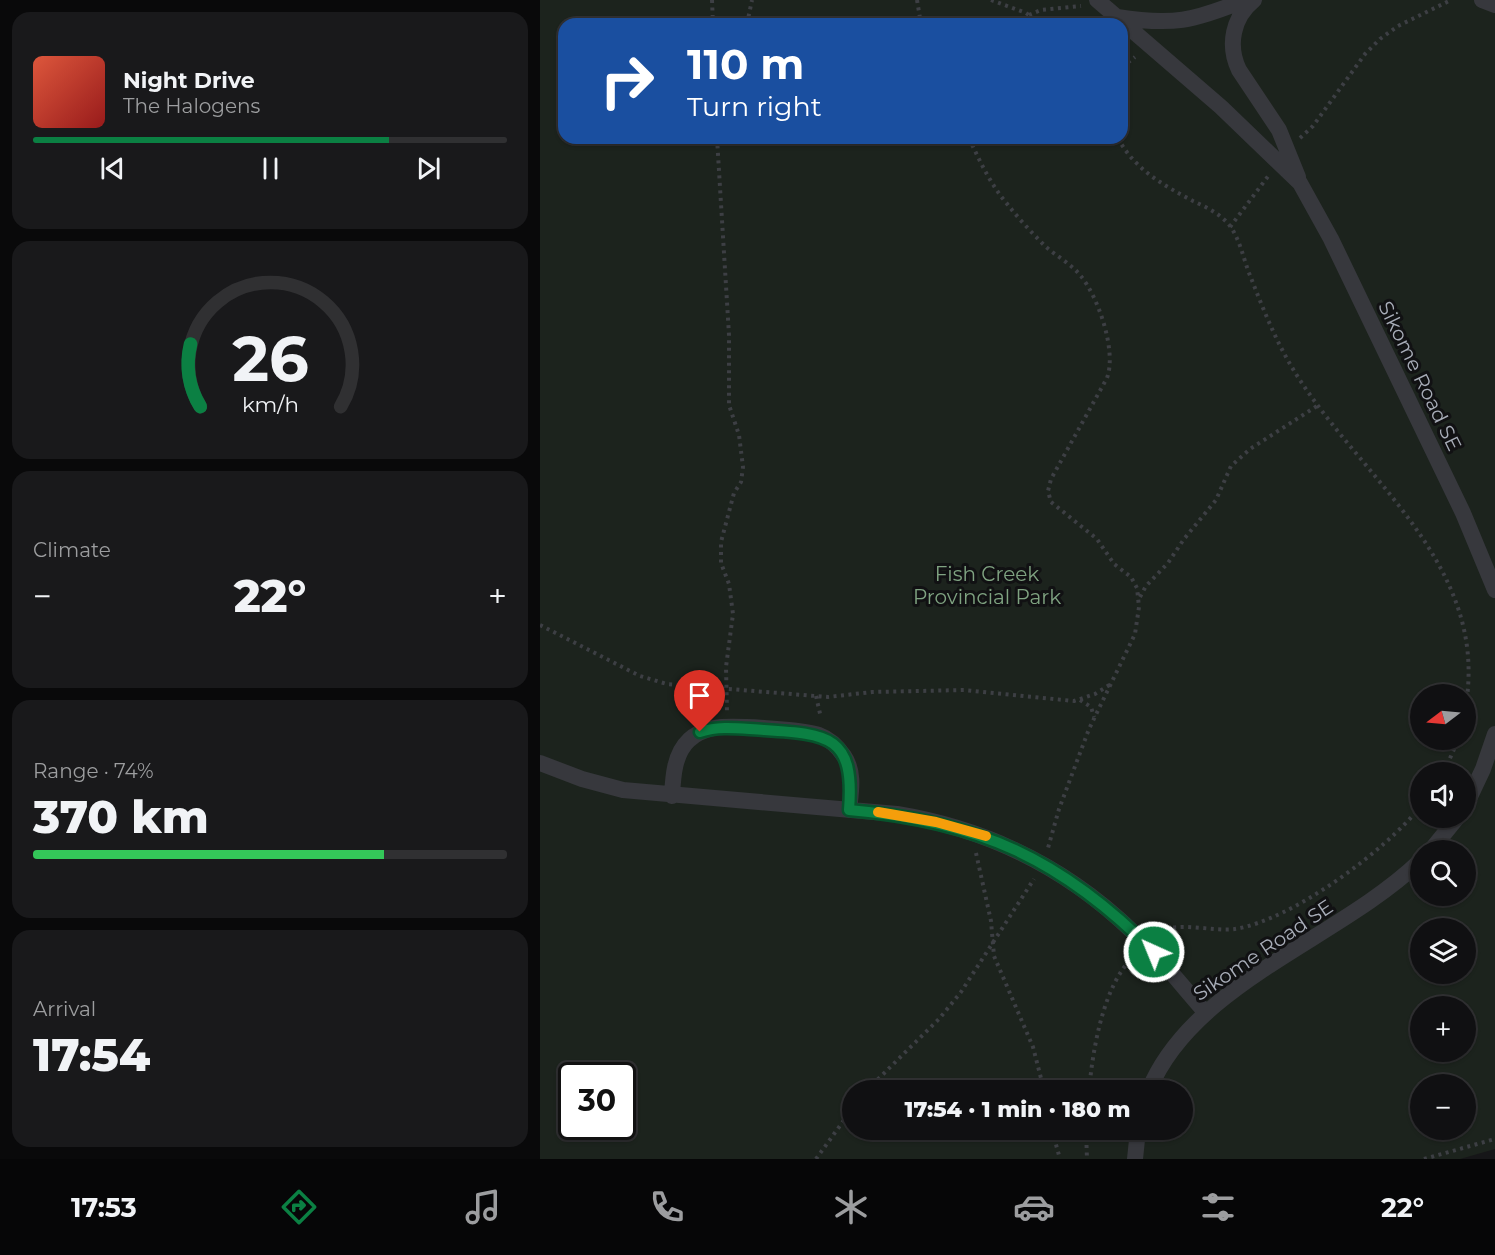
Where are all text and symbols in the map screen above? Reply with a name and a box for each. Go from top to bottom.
text: 110 m [687,38,804,90]
icon: right [588,42,666,120]
text: Night Drive [123,67,255,94]
text: Turn right [687,90,822,123]
text: The Halogens [123,94,260,118]
icon: previous [96,152,129,185]
icon: pause [254,152,287,185]
icon: next [412,152,445,185]
street label: Sikome Road SE [1373,297,1467,455]
text: 26 [232,321,308,397]
text: km/h [241,392,299,418]
text: Climate [33,538,111,562]
park label: Fish Creek Provincial Park [913,562,1061,609]
text: 22° [234,568,306,623]
text: − [33,576,52,616]
text: + [488,576,507,616]
pin [674,670,725,732]
icon: arrive [683,679,716,712]
north arrow [1410,684,1476,750]
map controls [1410,684,1476,1140]
text: Range · 74% [33,759,154,783]
button: sound [1410,762,1476,828]
text: 370 km [33,789,209,844]
button: search [1410,840,1476,906]
street label: Sikome Road SE [1189,894,1337,1006]
button: layers [1410,918,1476,984]
position arrow [1122,920,1186,984]
button: + [1410,996,1476,1062]
text: Arrival [33,997,96,1021]
text: 17:54 [33,1027,150,1082]
speed limit sign: 30 [558,1062,636,1140]
button: − [1410,1074,1476,1140]
text: 17:54 · 1 min · 180 m [905,1096,1130,1123]
icon: directions [278,1186,320,1228]
icon: music [462,1186,504,1228]
icon: phone [646,1186,688,1228]
icon: climate [830,1186,872,1228]
icon: car [1013,1186,1055,1228]
icon: filters [1197,1186,1239,1228]
text: 17:53 [71,1191,137,1224]
text: 22° [1381,1191,1424,1224]

